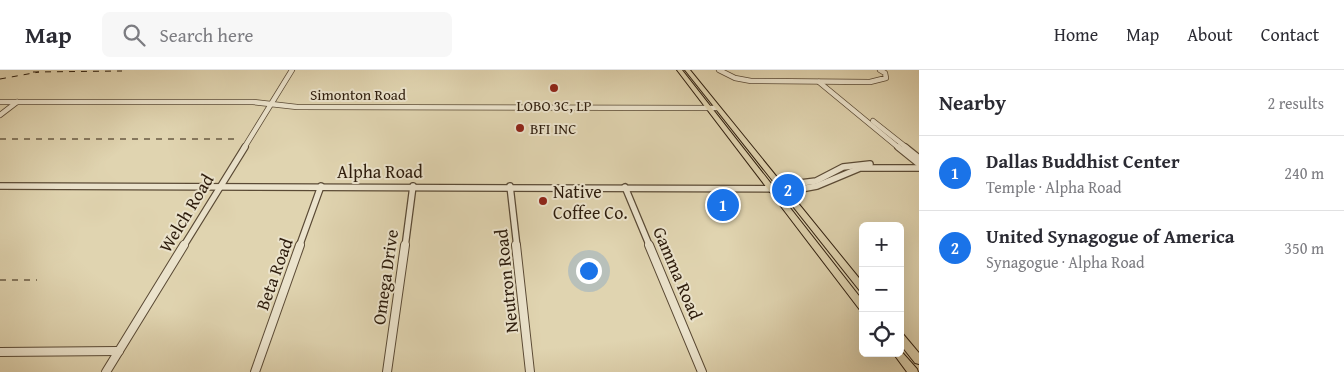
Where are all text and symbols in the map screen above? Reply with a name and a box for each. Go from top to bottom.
search box [102,12,452,57]
text: Map [25,17,72,52]
icon: search [120,21,148,49]
text: Search here [160,21,253,49]
text: Home [1054,21,1098,48]
text: Map [1126,21,1159,48]
text: About [1187,21,1233,48]
text: Contact [1261,21,1319,48]
marker: LOBO 3C, LP [548,82,560,94]
street label: Simonton Road [310,84,406,105]
text: Nearby [939,87,1006,118]
text: 2 results [1267,91,1324,115]
place label: LOBO 3C, LP [516,95,592,116]
place label: BFI INC [530,118,576,139]
marker: BFI INC [514,122,526,134]
text: Dallas Buddhist Center [986,147,1180,175]
street label: Alpha Road [337,158,423,185]
text: 1 [951,161,959,185]
text: 240 m [1284,161,1324,185]
street label: Welch Road [152,168,220,257]
pin: 2 [772,171,804,209]
text: Temple · Alpha Road [986,175,1122,199]
place label: Native Coffee Co. [553,178,628,226]
pin: 1 [707,186,739,224]
marker: Native Coffee Co. [537,195,549,207]
street label: Gamma Road [646,222,710,324]
map controls [859,222,904,357]
button: + [859,222,904,267]
text: United Synagogue of America [986,222,1235,250]
street label: Neutron Road [487,227,525,334]
street label: Omega Drive [365,228,405,326]
street label: Beta Road [248,234,300,314]
text: 2 [951,236,959,260]
text: 350 m [1284,236,1324,260]
text: Synagogue · Alpha Road [986,250,1145,274]
your location [576,258,602,284]
button: − [859,267,904,312]
button: locate [859,312,904,357]

